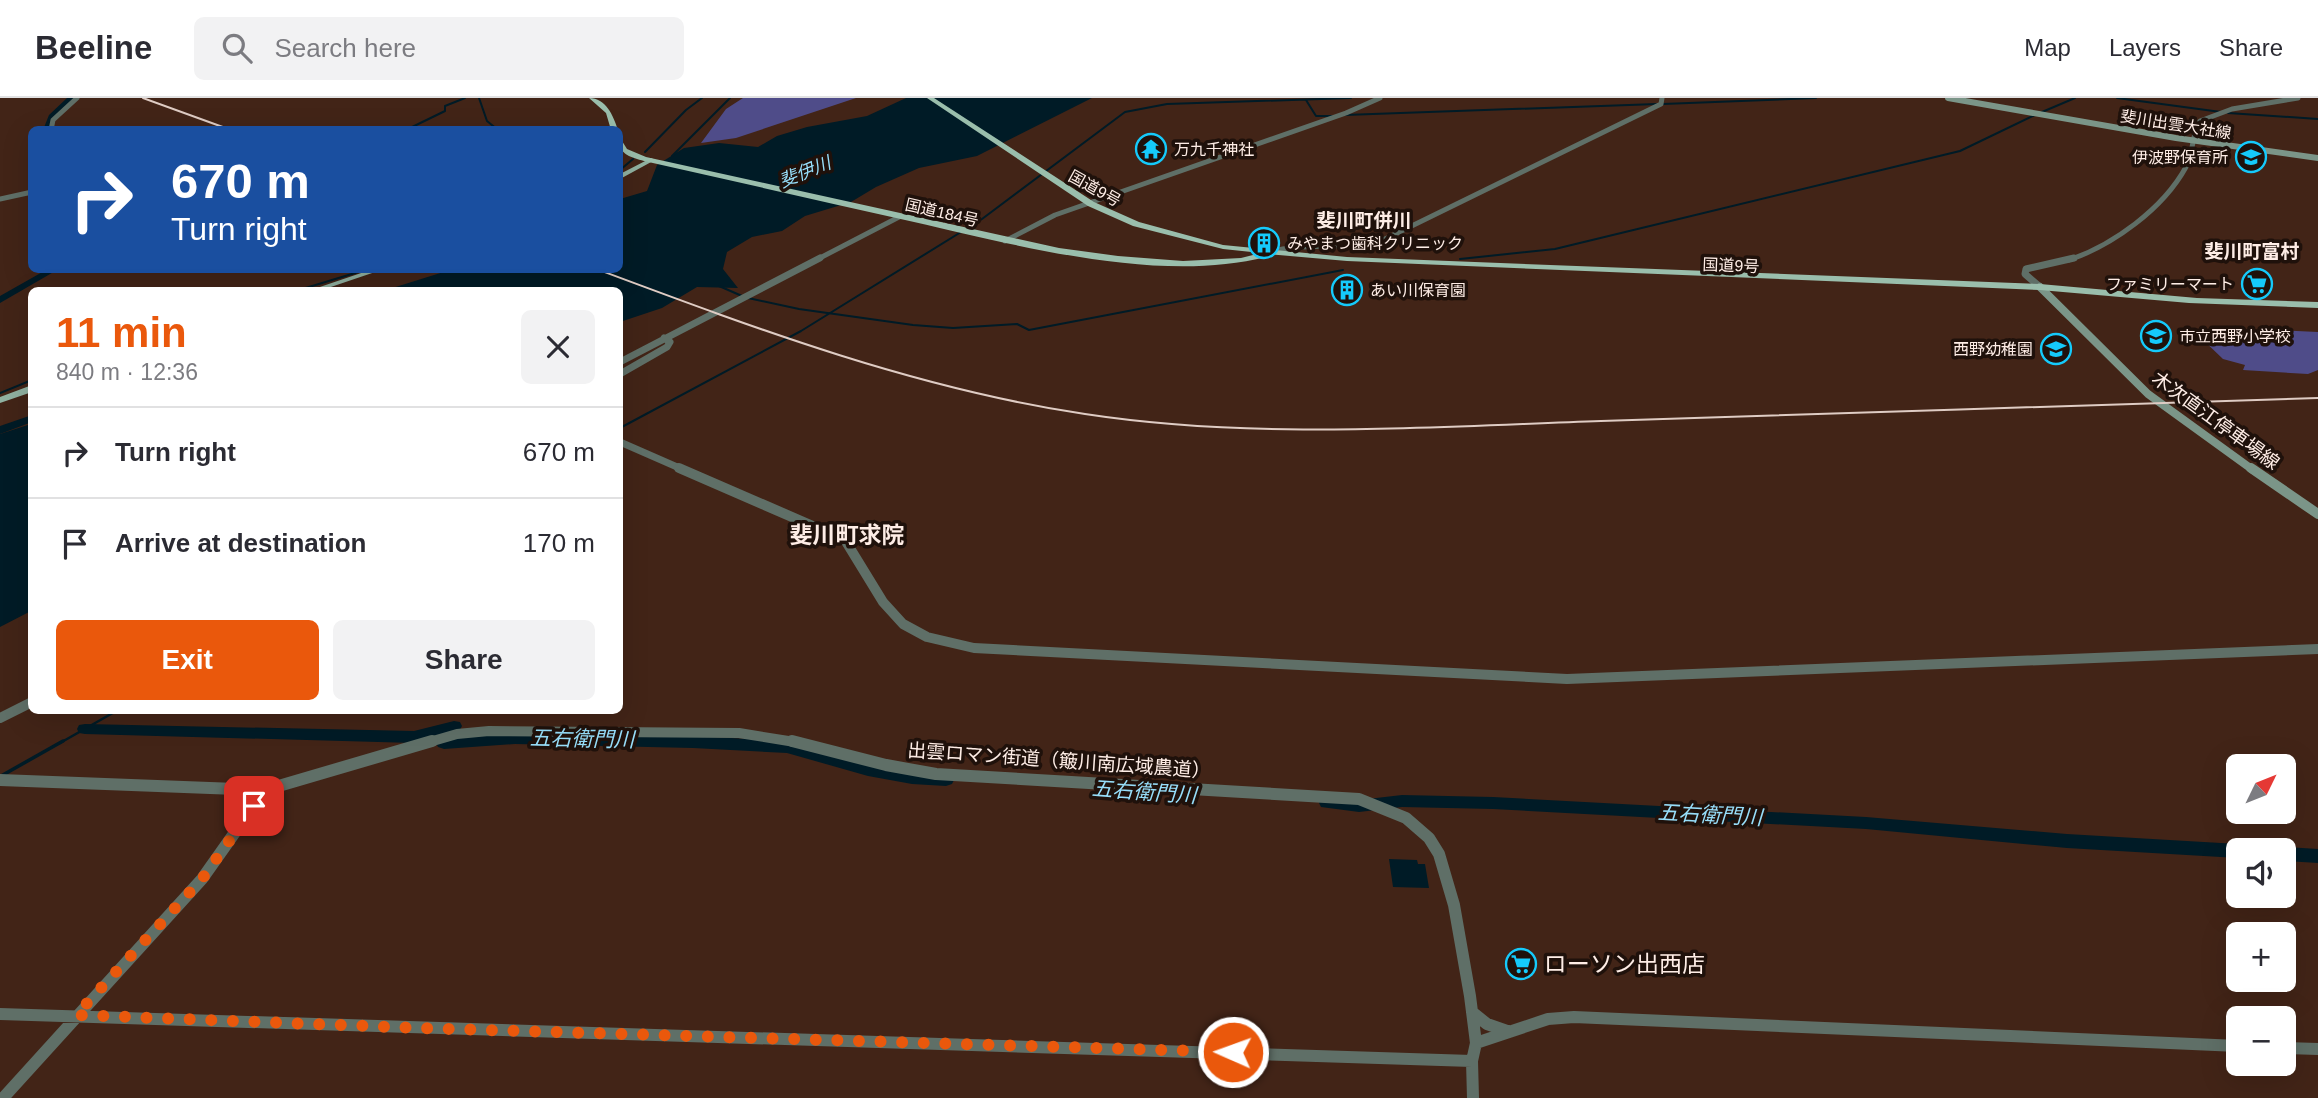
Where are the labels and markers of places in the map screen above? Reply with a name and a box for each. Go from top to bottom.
temple icon: 万九千神社 [1134,132,1168,166]
school or university icon: 伊波野保育所 [2234,140,2268,174]
place label: 万九千神社 [1174,141,1254,158]
place label: 伊波野保育所 [2132,149,2228,166]
building icon: みやまつ歯科クリニック [1247,226,1281,260]
place label: みやまつ歯科クリニック [1287,235,1463,252]
supermarket icon: ファミリーマート [2240,267,2274,301]
building icon: あい川保育園 [1330,273,1364,307]
place label: ファミリーマート [2106,276,2234,293]
place label: あい川保育園 [1370,282,1466,299]
school or university icon: 市立西野小学校 [2139,319,2173,353]
place label: 市立西野小学校 [2179,328,2291,345]
school or university icon: 西野幼稚園 [2039,332,2073,366]
place label: 西野幼稚園 [1953,341,2033,358]
pin [224,776,284,836]
supermarket icon: ローソン出西店 [1504,947,1538,981]
place label: ローソン出西店 [1544,951,1705,977]

